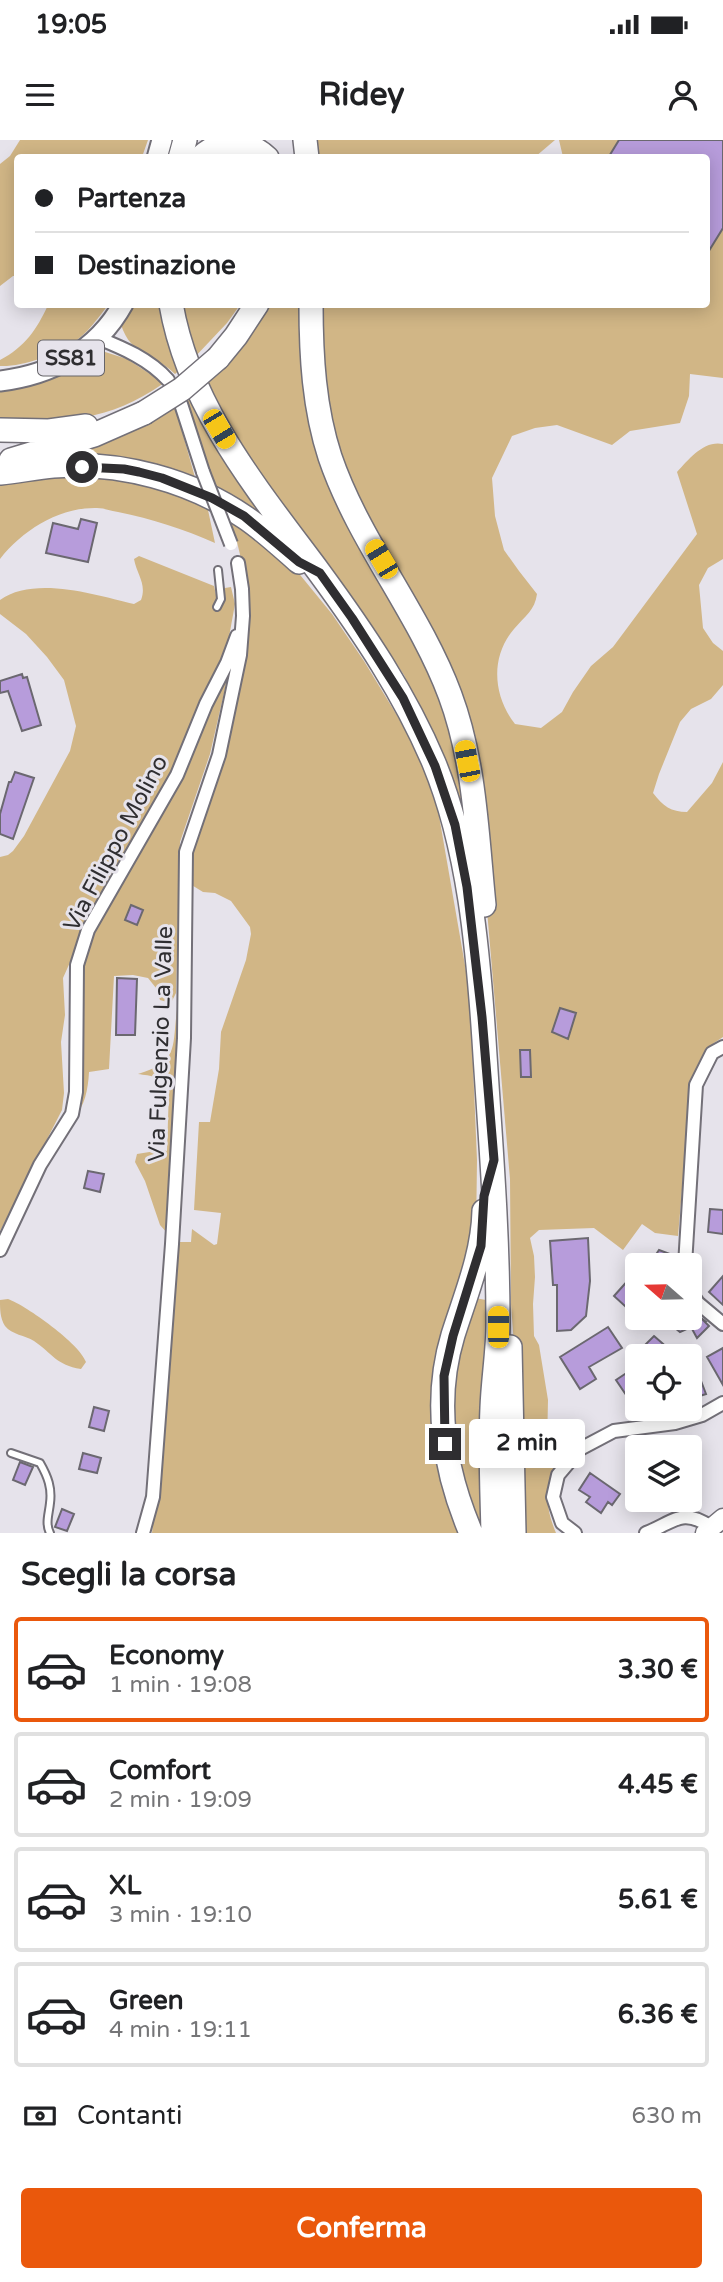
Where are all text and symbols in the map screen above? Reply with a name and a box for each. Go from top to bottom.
text: 19:05 [35,9,107,40]
icon: menu [21,76,59,114]
text: Ridey [318,76,405,114]
icon: person [664,76,702,114]
text: Partenza [77,183,186,214]
text: Destinazione [77,250,236,281]
road number: SS81 [38,340,104,375]
car [200,406,239,452]
route start [66,451,98,483]
car [362,536,401,582]
car [453,738,482,784]
street label: Via Filippo Molino [58,751,174,936]
street label: Via Fulgenzio La Valle [143,926,179,1163]
north arrow [625,1253,702,1330]
map controls [625,1253,702,1512]
car [488,1306,509,1348]
button: locate [625,1344,702,1421]
callout: 2 min [470,1420,585,1468]
route end [429,1428,461,1460]
text: 2 min [496,1429,558,1457]
button: layers [625,1435,702,1512]
text: Scegli la corsa [21,1556,236,1594]
icon: car [25,1638,88,1701]
text: Economy [109,1640,224,1671]
text: 3.30 € [618,1654,698,1685]
text: 1 min · 19:08 [109,1671,252,1699]
icon: car [25,1753,88,1816]
text: Comfort [109,1755,211,1786]
text: 4.45 € [618,1769,698,1800]
text: 2 min · 19:09 [109,1786,252,1814]
icon: car [25,1868,88,1931]
text: XL [109,1870,141,1901]
text: 5.61 € [618,1884,698,1915]
text: 3 min · 19:10 [109,1901,252,1929]
icon: car [25,1983,88,2046]
text: Green [109,1985,184,2016]
text: 6.36 € [618,1999,698,2030]
text: 4 min · 19:11 [109,2016,252,2044]
icon: cash [21,2097,59,2135]
text: Contanti [77,2100,182,2131]
text: 630 m [632,2102,702,2130]
button: Conferma [21,2188,702,2268]

